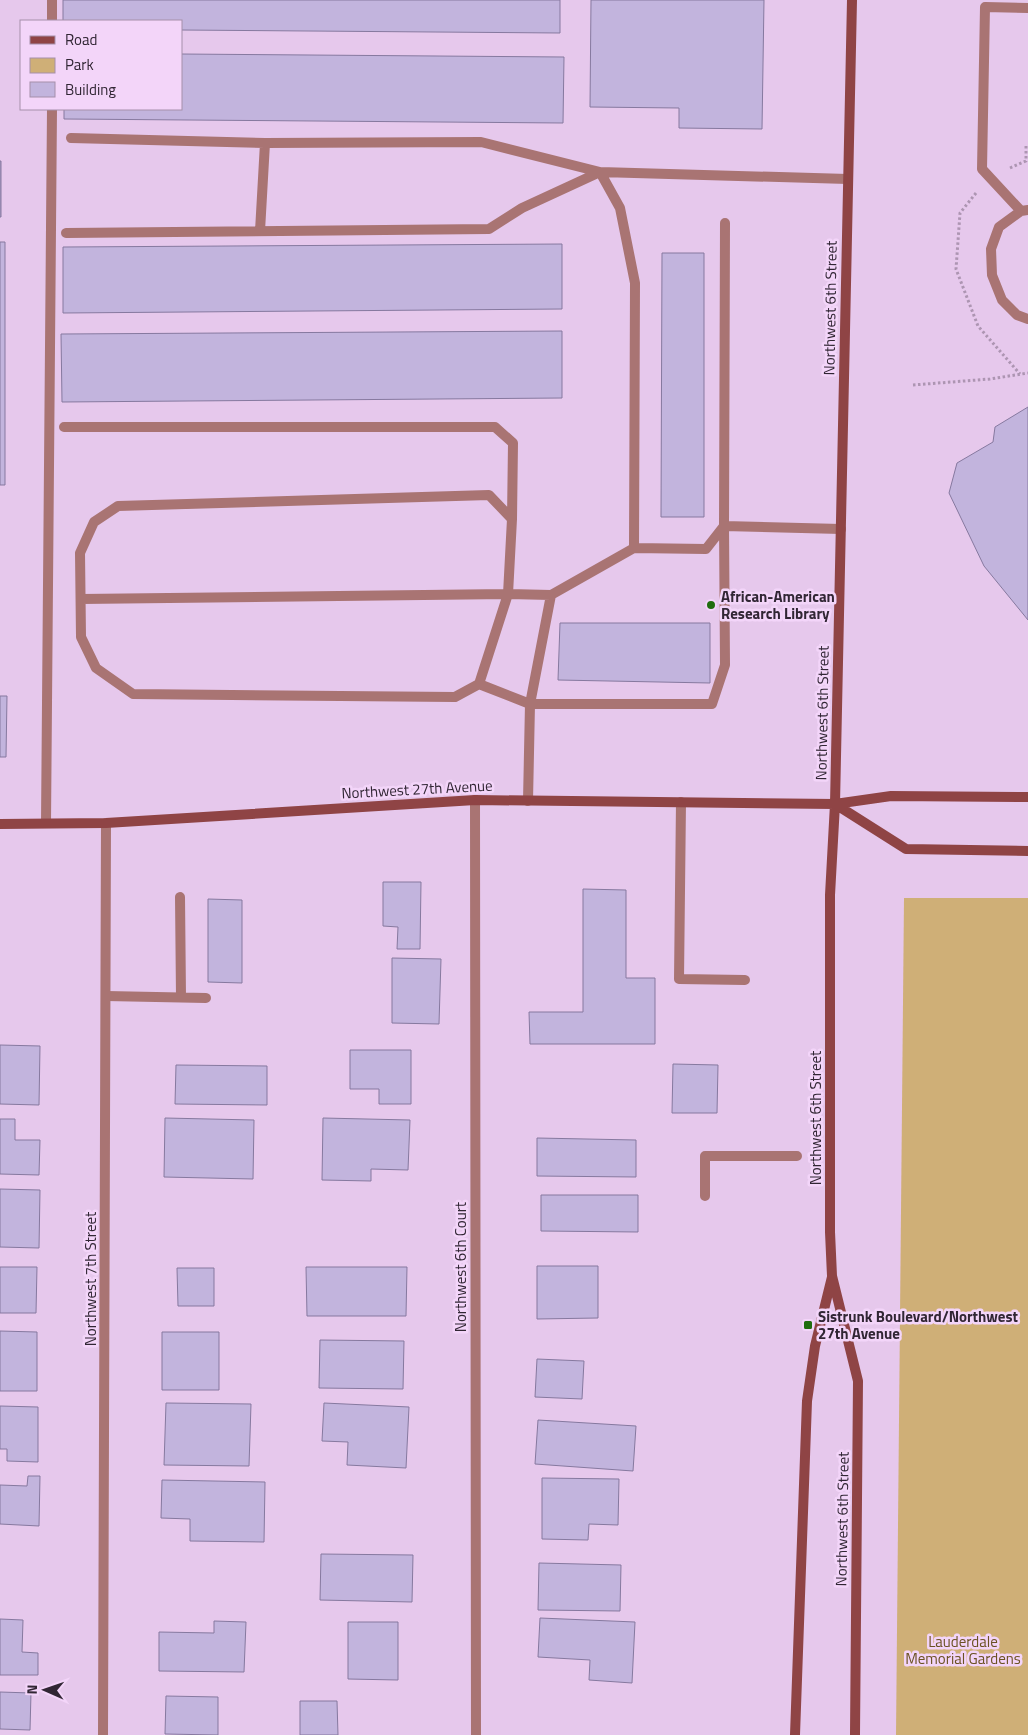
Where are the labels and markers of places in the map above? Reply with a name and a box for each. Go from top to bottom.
place label: African-American Research Library [721,585,835,625]
marker: African-American Research Library [705,599,717,611]
place label: Sistrunk Boulevard/Northwest 27th Avenue [818,1305,1019,1345]
marker: Sistrunk Boulevard/Northwest 27th Avenue [802,1319,814,1331]

